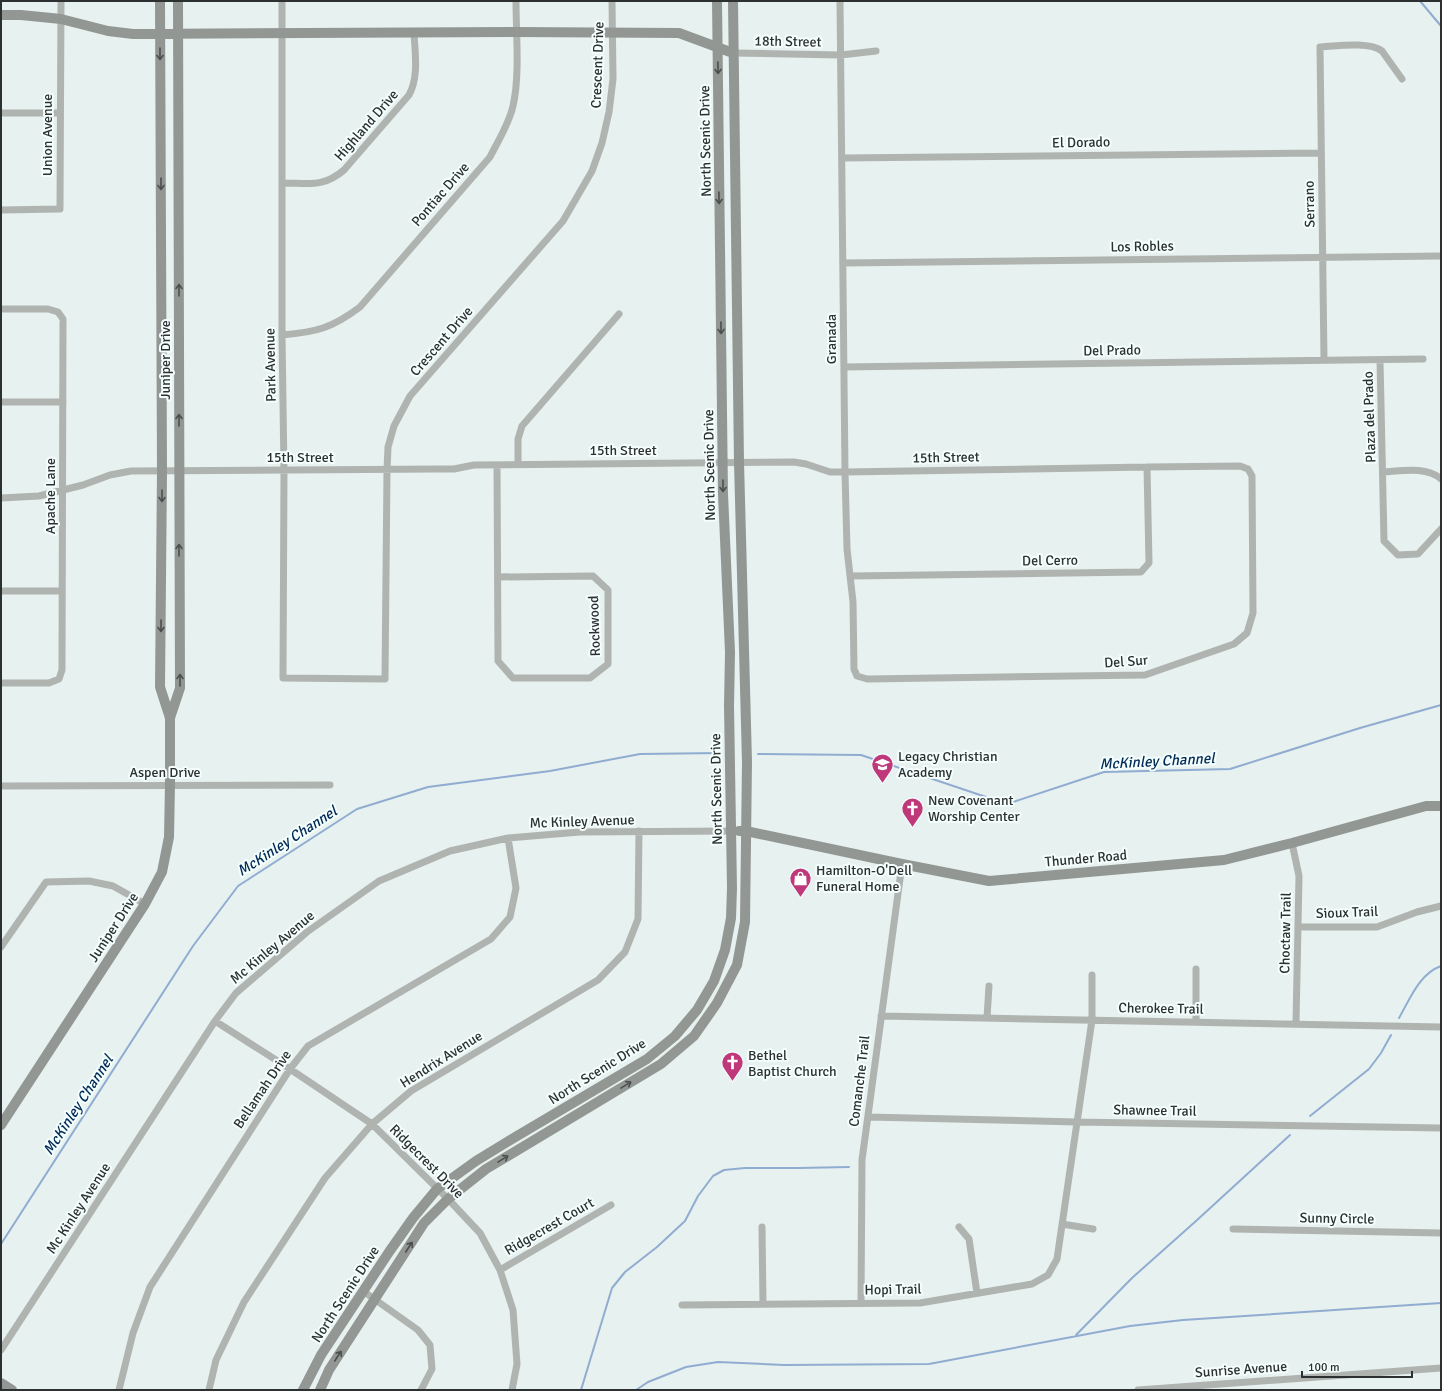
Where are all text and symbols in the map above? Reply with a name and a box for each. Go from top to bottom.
street label: Crescent Drive [587,21,608,109]
street label: 18th Street [754,32,822,51]
one-way arrow [156,47,164,60]
one-way arrow [714,61,722,74]
street label: North Scenic Drive [696,85,715,197]
street label: Highland Drive [331,86,402,164]
street label: Union Avenue [39,94,56,176]
street label: El Dorado [1052,133,1110,152]
street label: Pontiac Drive [408,159,473,230]
one-way arrow [157,177,164,190]
street label: Serrano [1301,180,1318,228]
one-way arrow [715,191,723,204]
street label: Los Robles [1110,237,1174,256]
one-way arrow [175,284,183,297]
street label: Crescent Drive [406,303,476,380]
street label: Granada [823,314,840,364]
street label: Juniper Drive [157,320,174,400]
one-way arrow [717,321,725,334]
street label: Park Avenue [261,328,280,402]
street label: Del Prado [1083,341,1141,360]
street label: Plaza del Prado [1359,371,1380,463]
street label: North Scenic Drive [700,409,719,521]
one-way arrow [175,414,183,427]
street label: 15th Street [589,442,657,459]
street label: 15th Street [912,448,980,467]
street label: 15th Street [266,449,334,466]
street label: Apache Lane [42,458,59,534]
one-way arrow [719,479,727,492]
one-way arrow [158,489,166,502]
one-way arrow [175,544,183,557]
street label: Del Cerro [1022,552,1078,569]
street label: Rockwood [585,595,604,657]
one-way arrow [157,619,165,632]
street label: Del Sur [1104,651,1149,672]
one-way arrow [176,674,184,687]
street label: North Scenic Drive [707,733,726,845]
place label: Legacy Christian Academy [898,748,998,781]
water label: McKinley Channel [1099,749,1217,773]
school or university icon: Legacy Christian Academy [869,751,895,784]
street label: Aspen Drive [129,764,201,781]
place label: New Covenant Worship Center [928,792,1021,825]
church icon: New Covenant Worship Center [900,795,926,828]
water label: McKinley Channel [234,801,342,880]
street label: Mc Kinley Avenue [529,811,635,832]
street label: Thunder Road [1044,846,1128,871]
place label: Hamilton-O'Dell Funeral Home [816,862,912,895]
shop icon: Hamilton-O'Dell Funeral Home [787,865,813,898]
street label: Juniper Drive [85,889,142,965]
street label: Choctaw Trail [1276,892,1295,974]
street label: Sioux Trail [1316,903,1378,922]
street label: Mc Kinley Avenue [227,907,318,988]
street label: Cherokee Trail [1118,999,1204,1018]
street label: Hendrix Avenue [397,1027,486,1092]
street label: Comanche Trail [845,1034,874,1128]
street label: North Scenic Drive [545,1035,649,1108]
street label: Bellamah Drive [230,1047,295,1132]
place label: Bethel Baptist Church [748,1047,837,1080]
water label: McKinley Channel [39,1050,118,1158]
church icon: Bethel Baptist Church [719,1050,745,1083]
one-way arrow [620,1080,632,1088]
street label: Shawnee Trail [1113,1101,1197,1120]
street label: Ridgecrest Drive [386,1121,467,1202]
one-way arrow [497,1154,509,1162]
street label: Mc Kinley Avenue [43,1160,114,1257]
street label: Ridgecrest Court [502,1194,597,1259]
street label: Sunny Circle [1299,1209,1375,1228]
one-way arrow [405,1241,413,1252]
street label: North Scenic Drive [308,1243,383,1346]
street label: Hopi Trail [864,1281,922,1298]
one-way arrow [335,1350,343,1362]
scale bar [1302,1353,1412,1379]
street label: Sunrise Avenue [1194,1358,1288,1381]
text: 100 m [1308,1360,1340,1375]

